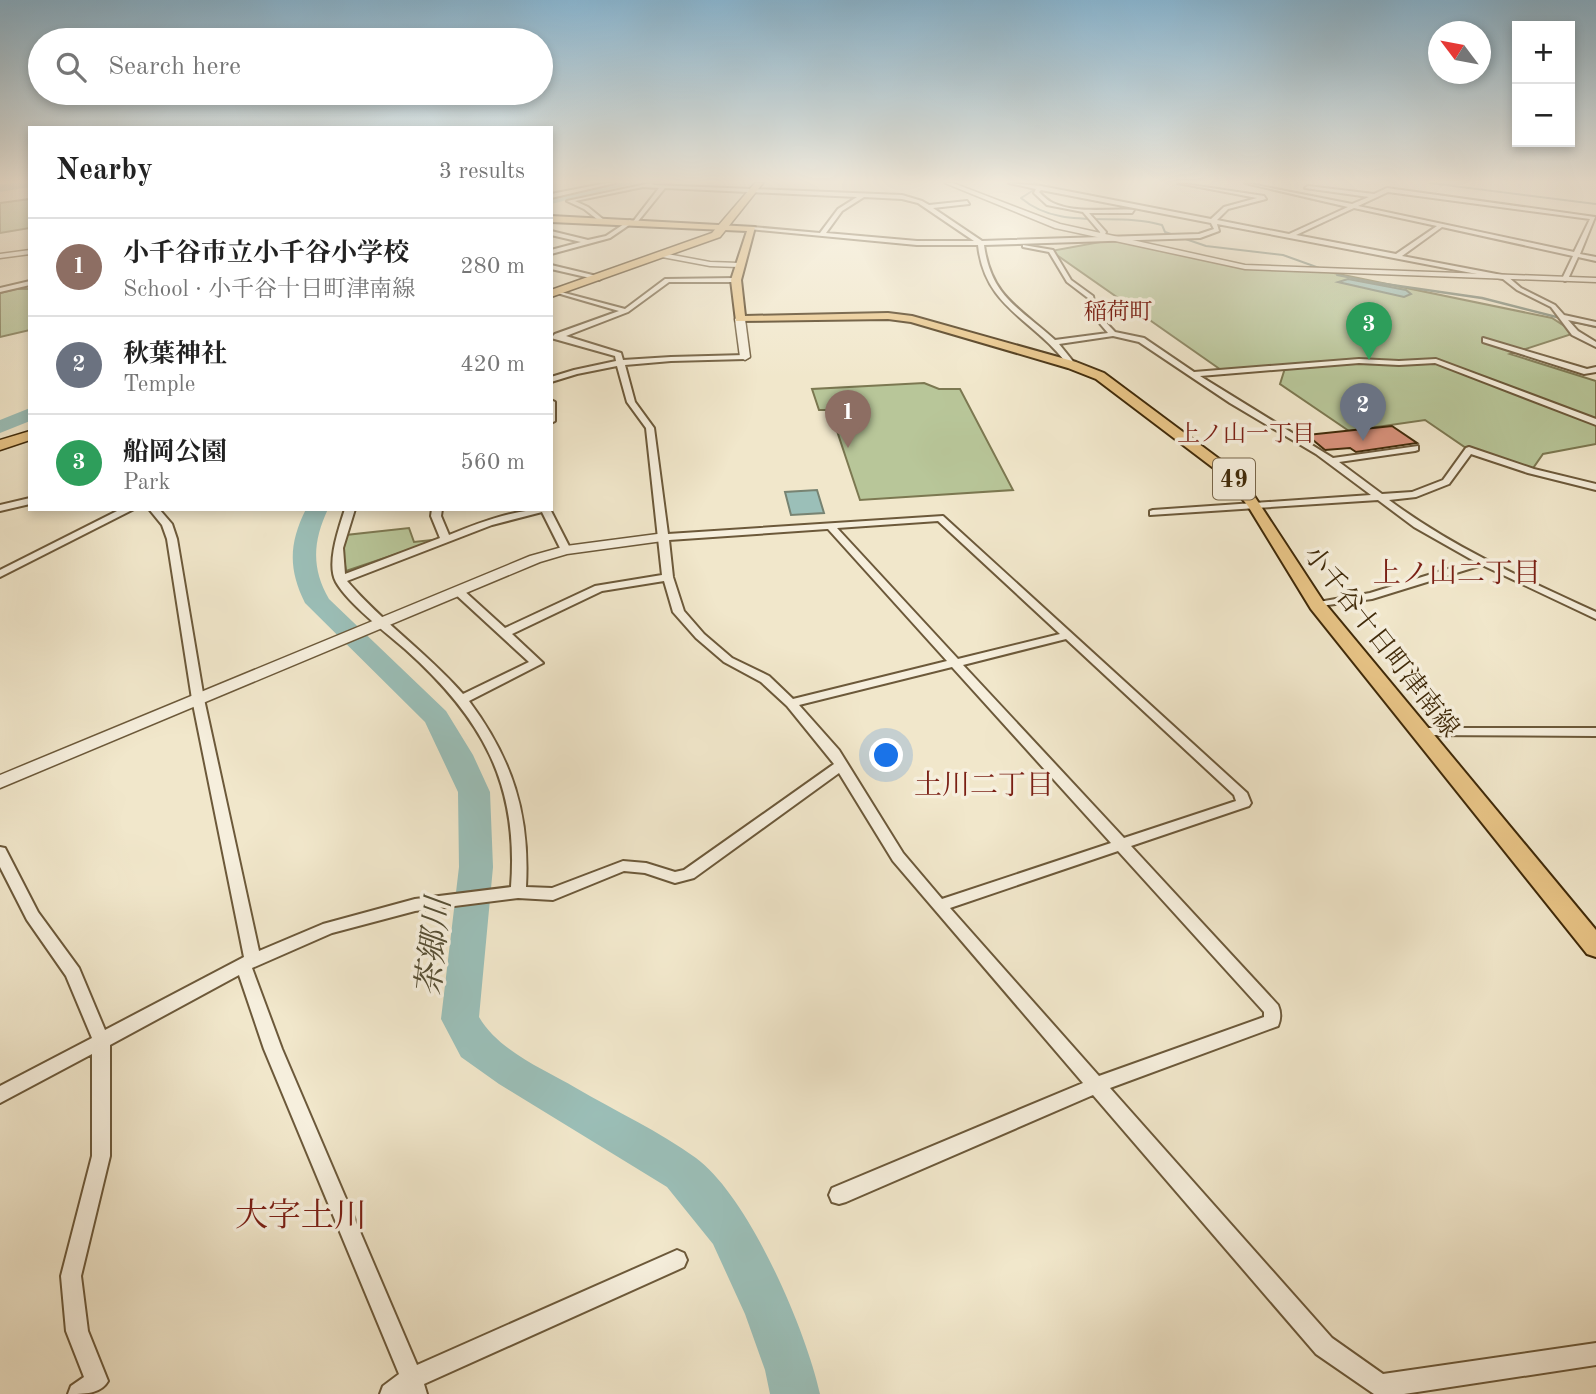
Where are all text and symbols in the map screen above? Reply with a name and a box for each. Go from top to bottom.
north arrow [1428,21,1491,84]
map controls [1512,21,1575,147]
button: + [1512,21,1575,84]
search box [28,28,553,105]
icon: search [52,48,90,86]
text: Search here [108,54,241,80]
button: − [1512,84,1575,147]
text: Nearby [56,156,153,186]
text: 3 results [439,160,525,183]
text: 小千谷市立小千谷小学校 [123,241,409,267]
text: 1 [72,255,86,278]
text: 280 m [460,255,525,278]
text: School · 小千谷十日町津南線 [123,278,415,301]
district label: 稲荷町 [1084,299,1153,324]
pin: 3 [1346,302,1392,360]
text: 秋葉神社 [123,342,227,368]
text: 2 [72,353,86,376]
text: 420 m [460,353,525,376]
text: Temple [123,373,195,396]
pin: 2 [1340,383,1386,441]
pin: 1 [825,390,871,448]
district label: 上ノ山一丁目 [1177,421,1315,446]
text: 船岡公園 [123,440,227,466]
text: 3 [72,451,86,474]
text: 560 m [460,451,525,474]
road number: 49 [1213,458,1255,500]
text: Park [123,471,170,494]
street label: 小千谷十日町津南線 [1298,541,1464,742]
district label: 上ノ山二丁目 [1373,558,1541,589]
your location [869,738,903,772]
district label: 土川二丁目 [914,770,1054,801]
water label: 茶郷川 [411,893,457,998]
district label: 大字土川 [235,1198,367,1234]

